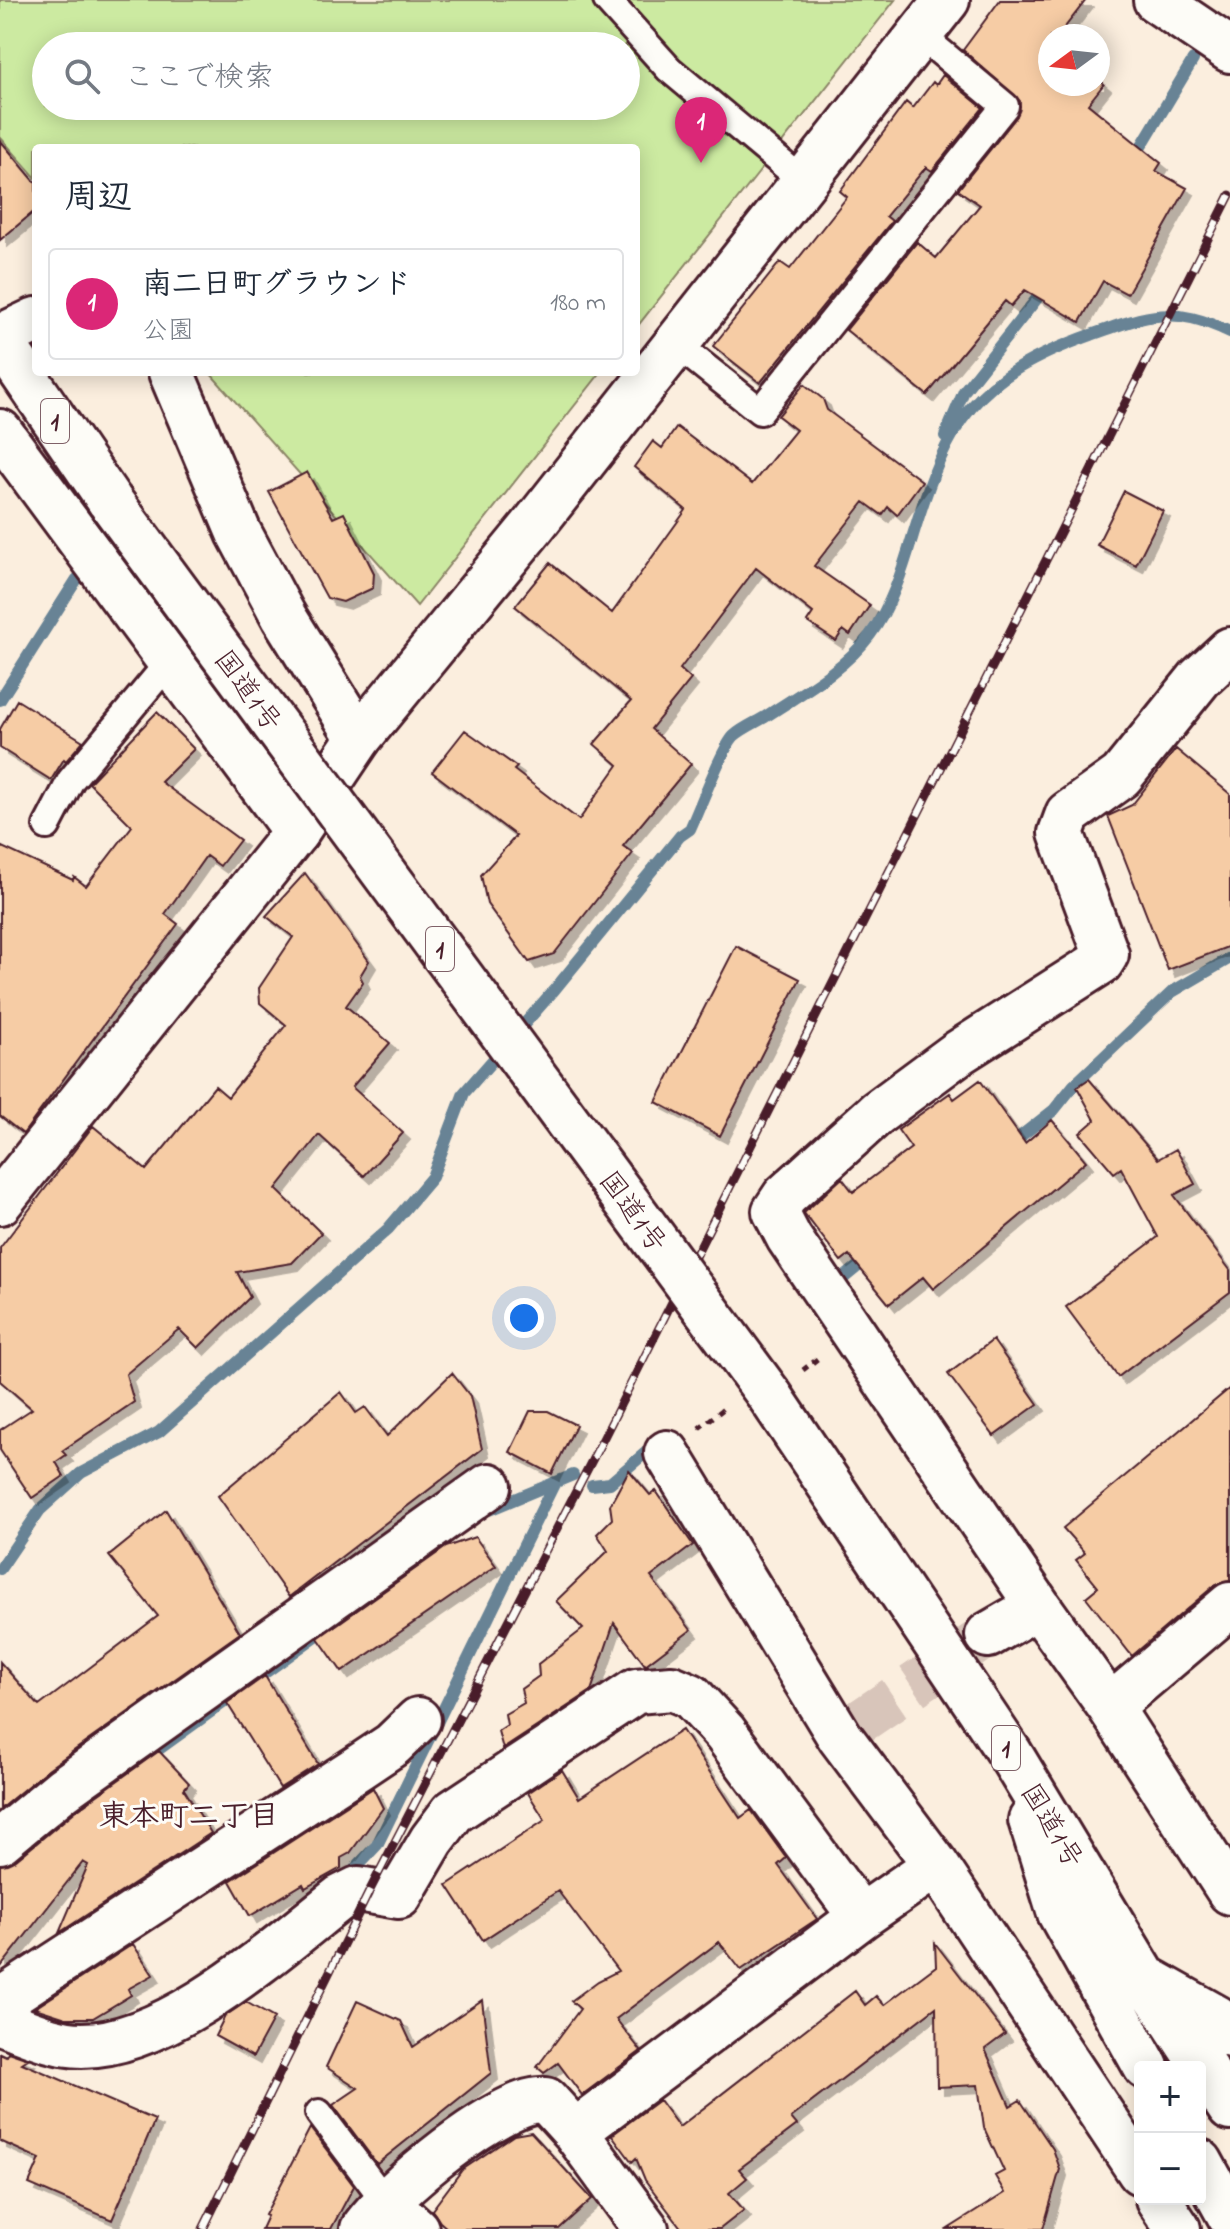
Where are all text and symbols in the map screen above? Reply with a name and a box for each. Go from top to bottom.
north arrow [1038,24,1110,96]
search box [32,32,640,120]
icon: search [60,54,104,98]
text: ここで検索 [124,57,274,101]
pin: 1 [675,97,727,163]
text: 周辺 [64,174,132,224]
text: 南二日町グラウンド [142,264,412,308]
text: 1 [88,285,96,323]
text: 180 m [550,285,606,323]
text: 公園 [142,313,194,351]
road number: 1 [41,399,69,443]
street label: 国道1号 [202,642,290,742]
road number: 1 [426,927,454,971]
street label: 国道1号 [587,1163,675,1263]
your location [504,1298,544,1338]
road number: 1 [992,1726,1020,1770]
street label: 国道1号 [1009,1776,1091,1877]
district label: 東本町二丁目 [99,1796,279,1840]
map controls [1134,2061,1206,2205]
button: + [1134,2061,1206,2133]
button: − [1134,2133,1206,2205]

